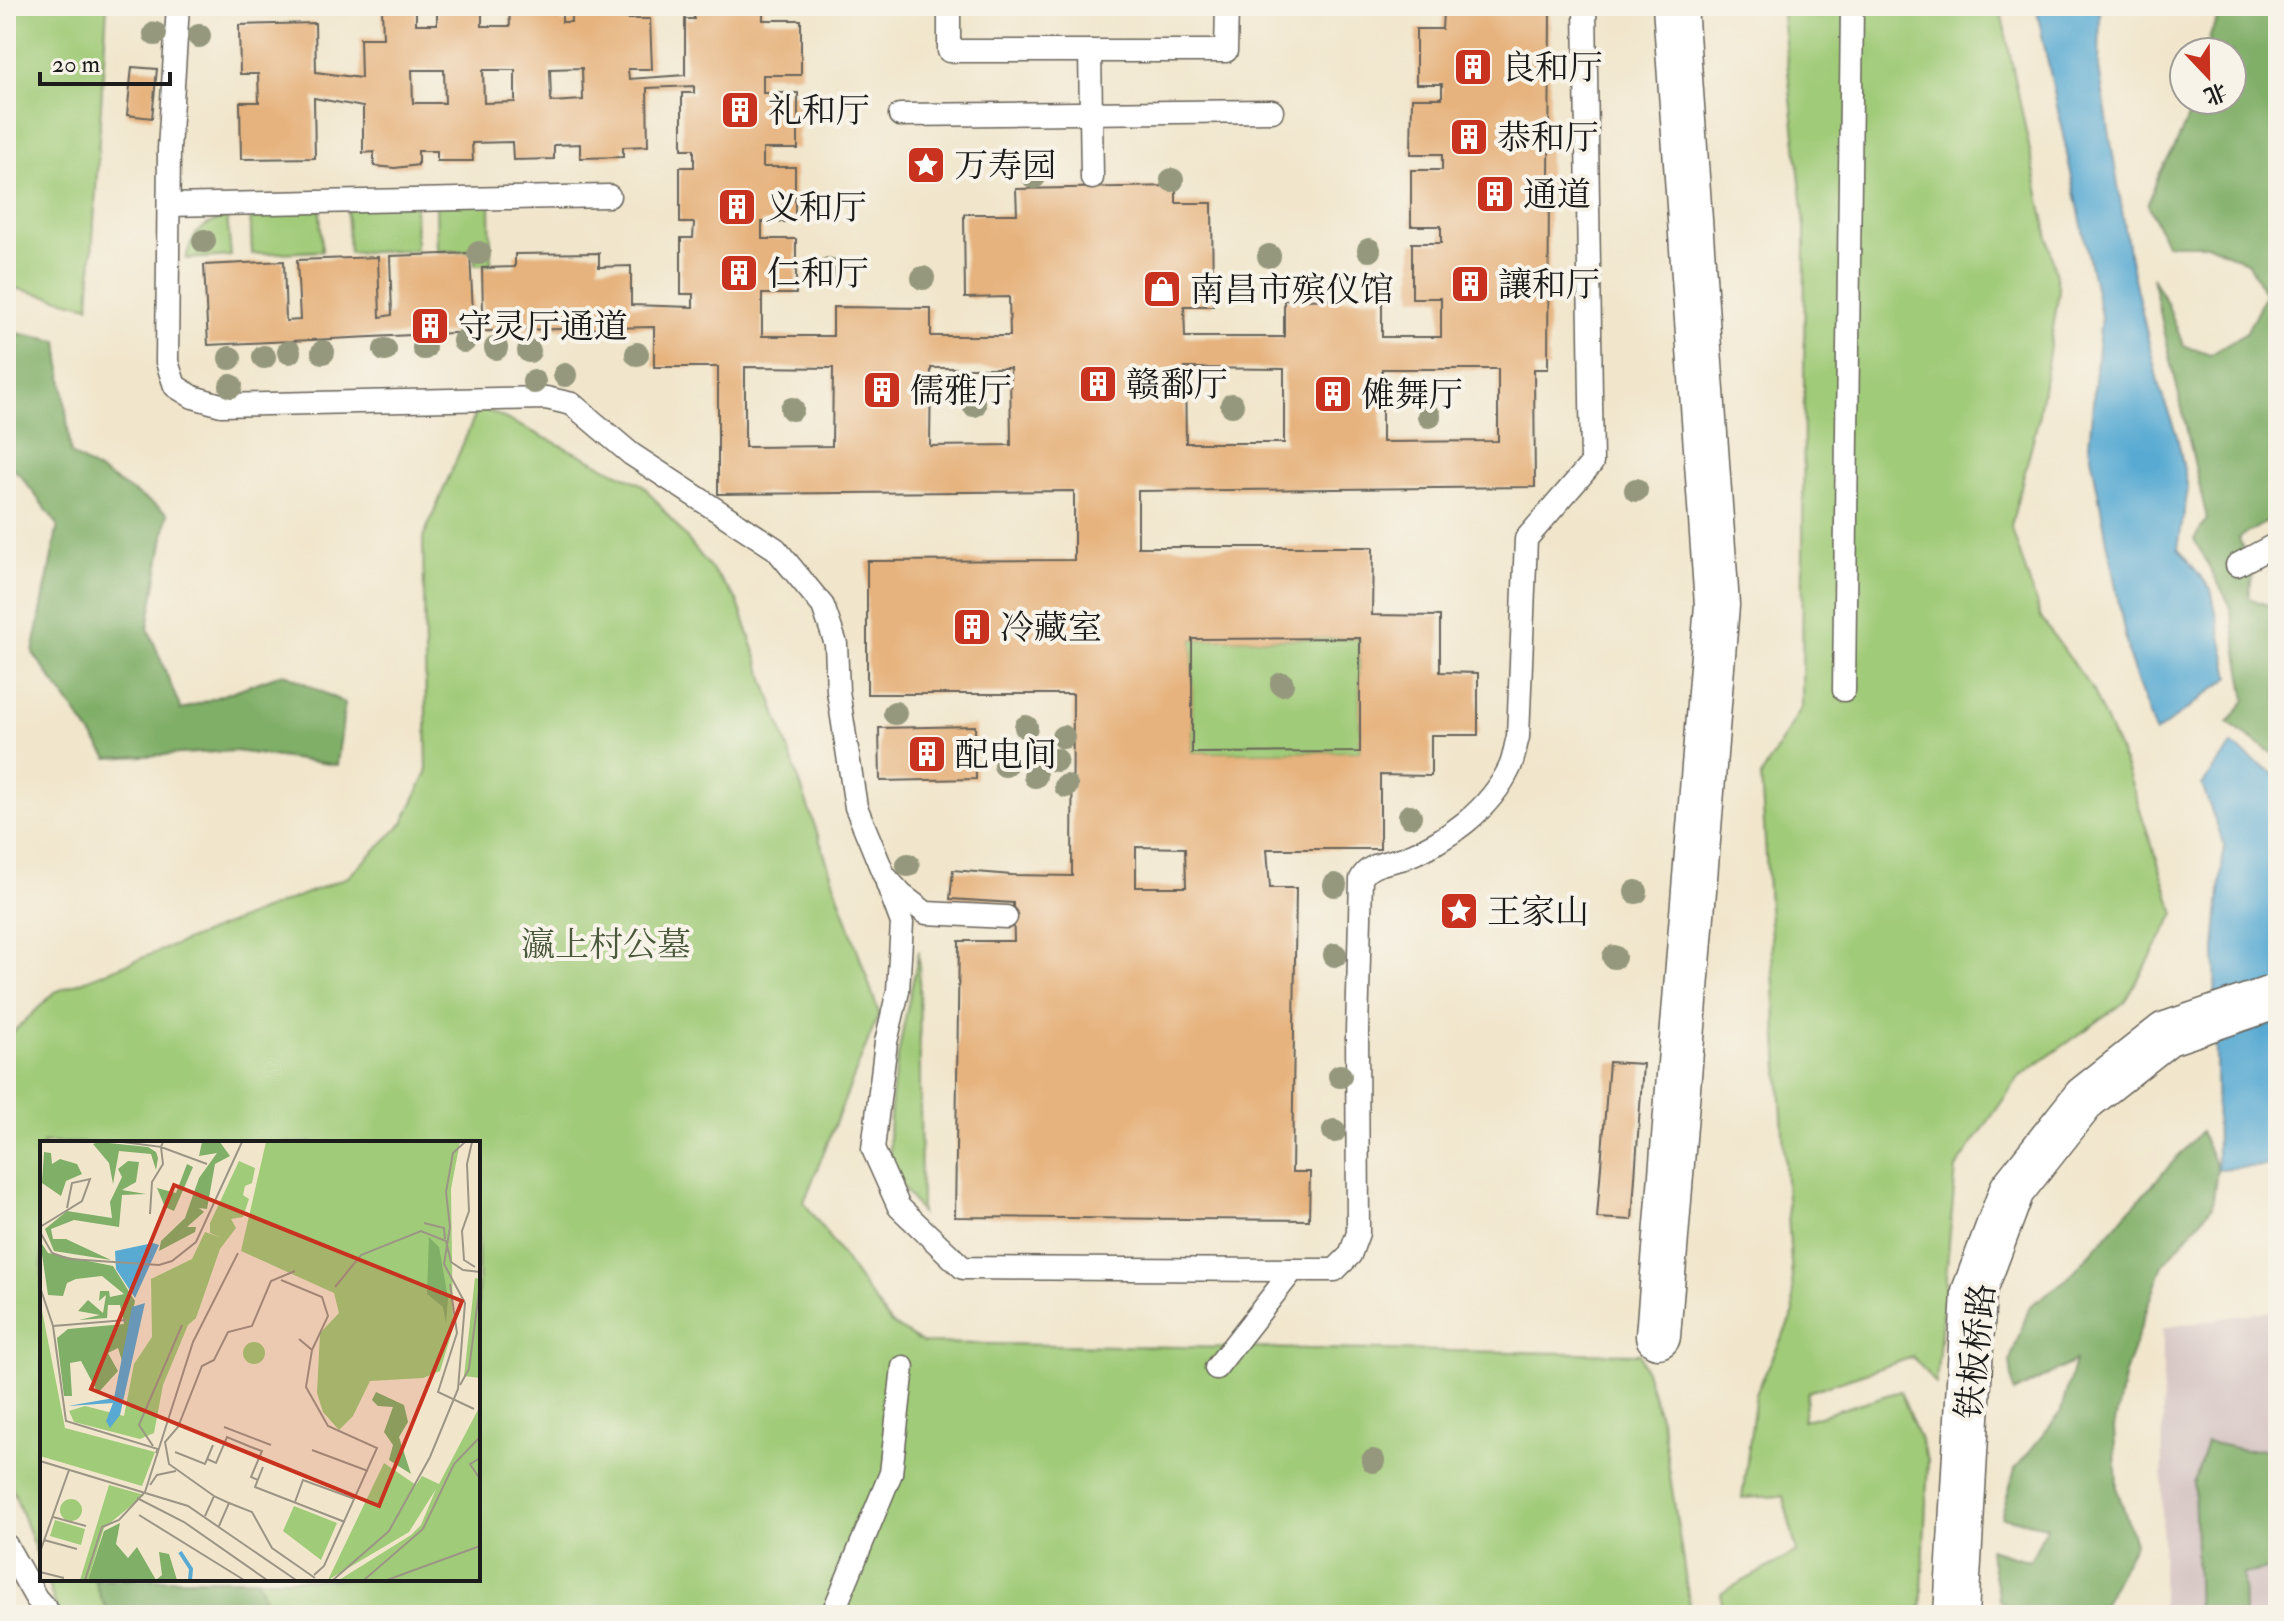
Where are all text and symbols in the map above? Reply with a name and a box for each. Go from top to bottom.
scale bar [40,36,170,86]
north arrow [2168,36,2248,116]
building icon: 良和厅 [1452,46,1494,88]
place label: 良和厅 [1501,47,1603,90]
text: 20 m [52,49,101,80]
text: 北 [2200,77,2231,111]
building icon: 礼和厅 [719,89,761,131]
place label: 礼和厅 [768,90,870,133]
building icon: 恭和厅 [1448,116,1490,158]
place label: 恭和厅 [1497,117,1599,160]
place icon: 万寿园 [905,144,947,186]
place label: 万寿园 [954,145,1056,188]
building icon: 通道 [1474,173,1516,215]
place label: 通道 [1523,174,1591,217]
building icon: 义和厅 [716,186,758,228]
place label: 义和厅 [765,187,867,230]
building icon: 仁和厅 [718,252,760,294]
place label: 仁和厅 [767,253,869,296]
building icon: 讓和厅 [1449,263,1491,305]
place label: 讓和厅 [1498,264,1600,307]
shop icon: 南昌市殡仪馆 [1141,268,1183,310]
place label: 南昌市殡仪馆 [1190,269,1394,312]
building icon: 守灵厅通道 [409,305,451,347]
place label: 守灵厅通道 [458,306,628,349]
building icon: 赣鄱厅 [1077,363,1119,405]
place label: 赣鄱厅 [1126,364,1228,407]
building icon: 儒雅厅 [861,369,903,411]
place label: 儒雅厅 [910,370,1012,413]
building icon: 傩舞厅 [1312,373,1354,415]
place label: 傩舞厅 [1361,374,1463,417]
building icon: 冷藏室 [951,606,993,648]
place label: 冷藏室 [1000,607,1102,650]
building icon: 配电间 [906,733,948,775]
place label: 配电间 [955,734,1057,777]
place icon: 王家山 [1438,890,1480,932]
place label: 王家山 [1487,891,1589,934]
park label: 瀛上村公墓 [521,924,691,967]
inset map [40,1141,480,1581]
street label: 铁板桥路 [1948,1281,2005,1421]

